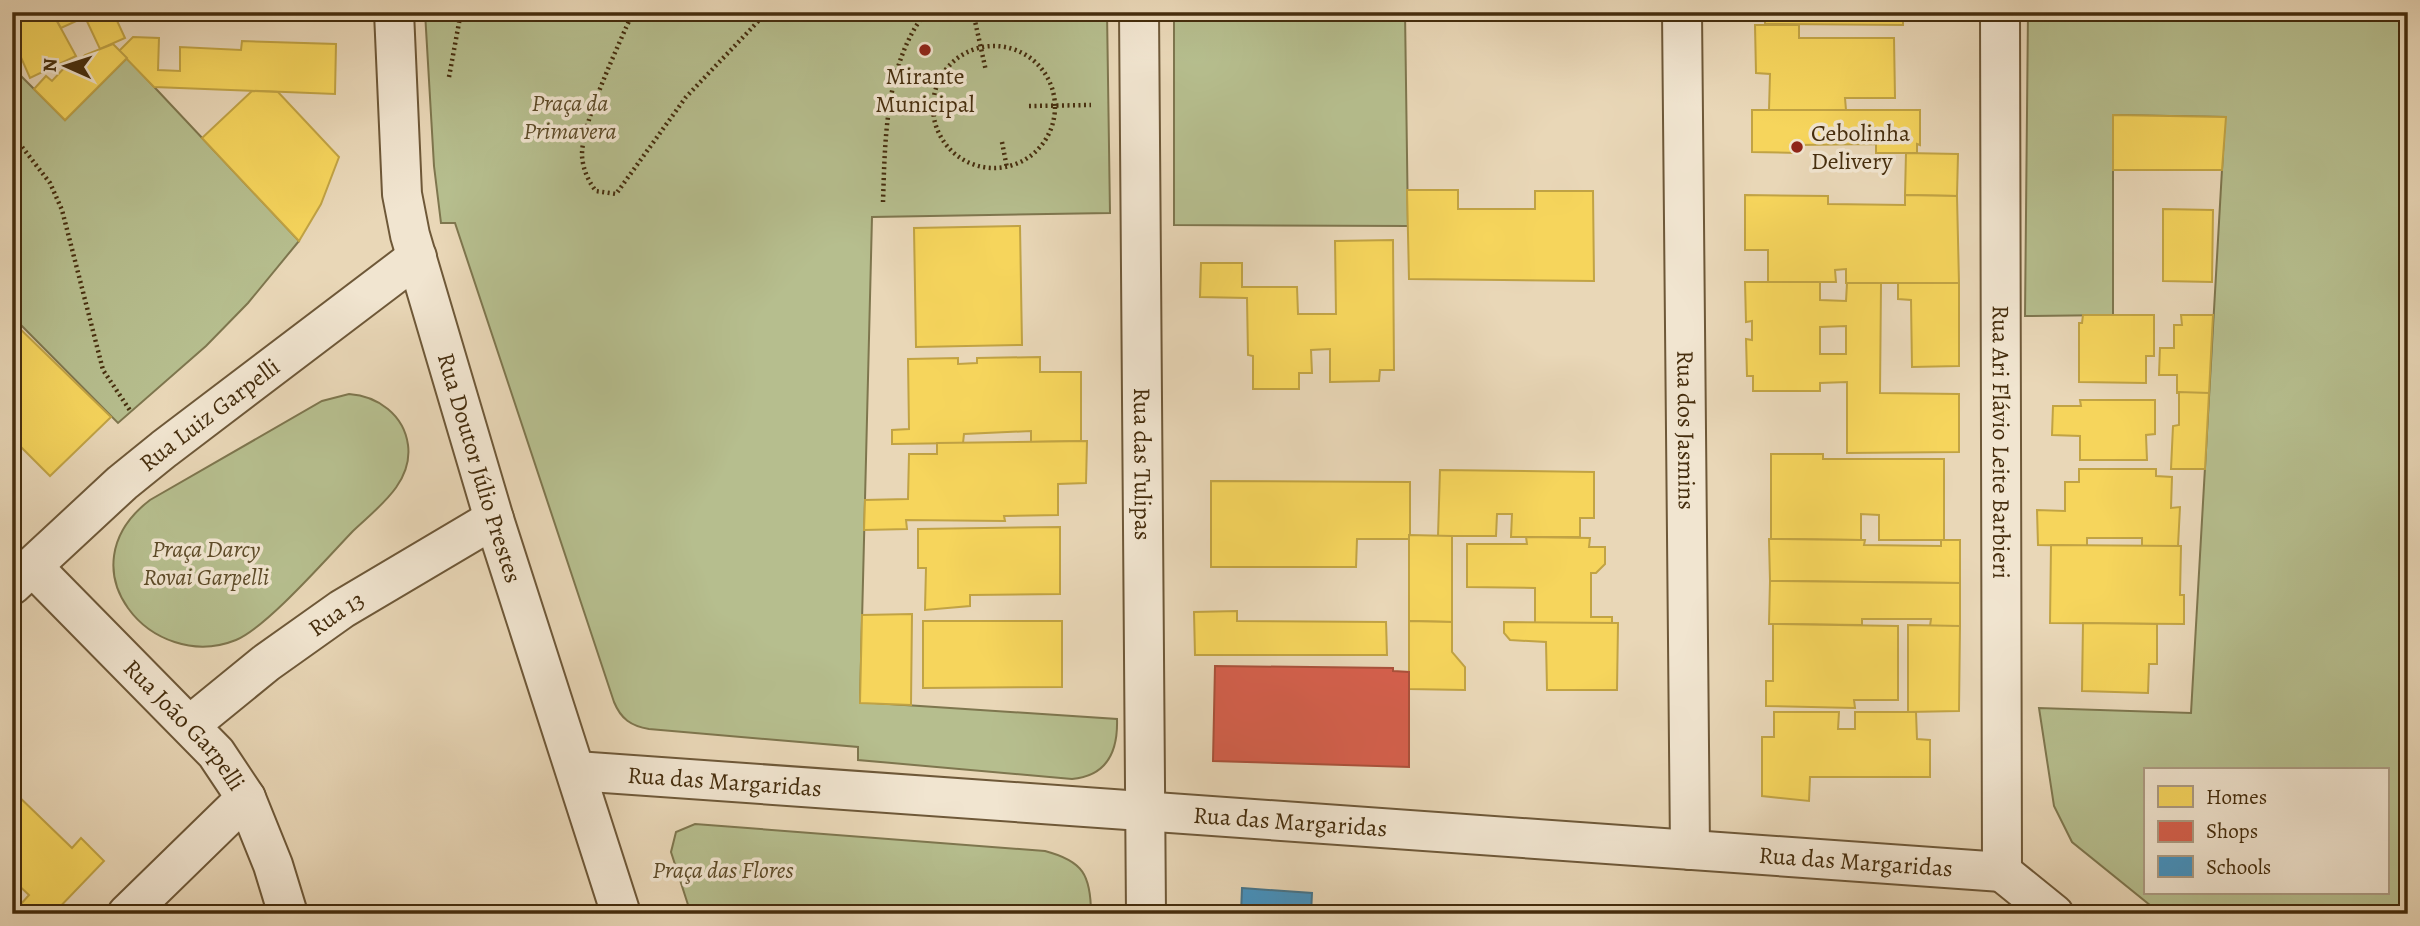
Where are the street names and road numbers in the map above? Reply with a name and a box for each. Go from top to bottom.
street label: Rua Ari Flávio Leite Barbieri [1985,305,2017,579]
street label: Rua Doutor Júlio Prestes [430,349,530,587]
street label: Rua dos Jasmins [1669,350,1703,510]
street label: Rua Luiz Garpelli [133,351,286,479]
street label: Rua das Tulipas [1126,387,1159,541]
street label: Rua 13 [302,583,370,644]
street label: Rua João Garpelli [116,652,253,797]
street label: Rua das Margaridas [626,759,823,804]
street label: Rua das Margaridas [1192,799,1388,844]
street label: Rua das Margaridas [1758,839,1954,884]

